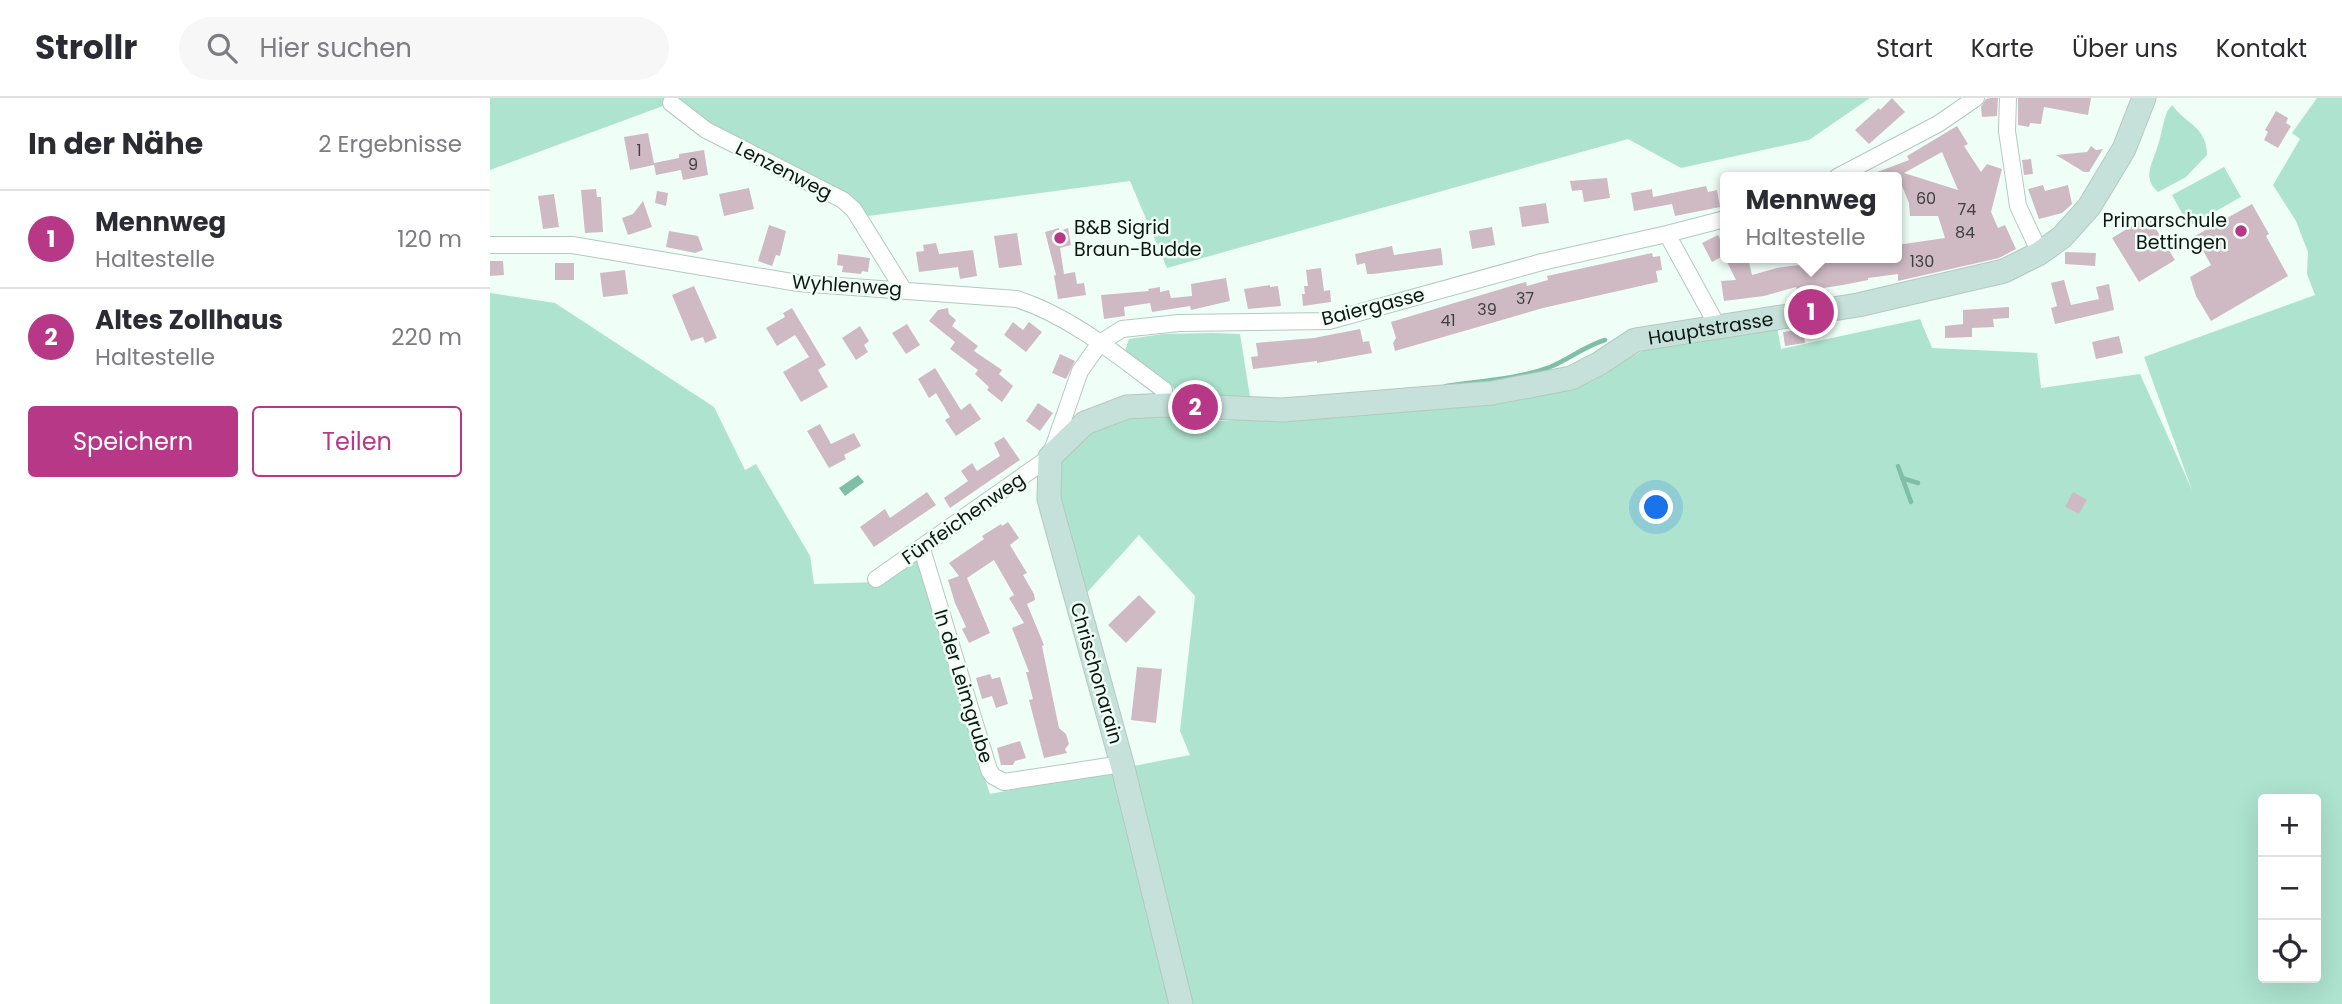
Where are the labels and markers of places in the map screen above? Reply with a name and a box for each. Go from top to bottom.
place label: Primarschule Bettingen [2103,207,2227,256]
place label: B&B Sigrid Braun-Budde [1074,214,1202,263]
marker: Primarschule Bettingen [2233,223,2249,239]
marker: B&B Sigrid Braun-Budde [1052,230,1068,246]
pin: 1 [1788,286,1834,338]
pin: 2 [1172,381,1218,433]

